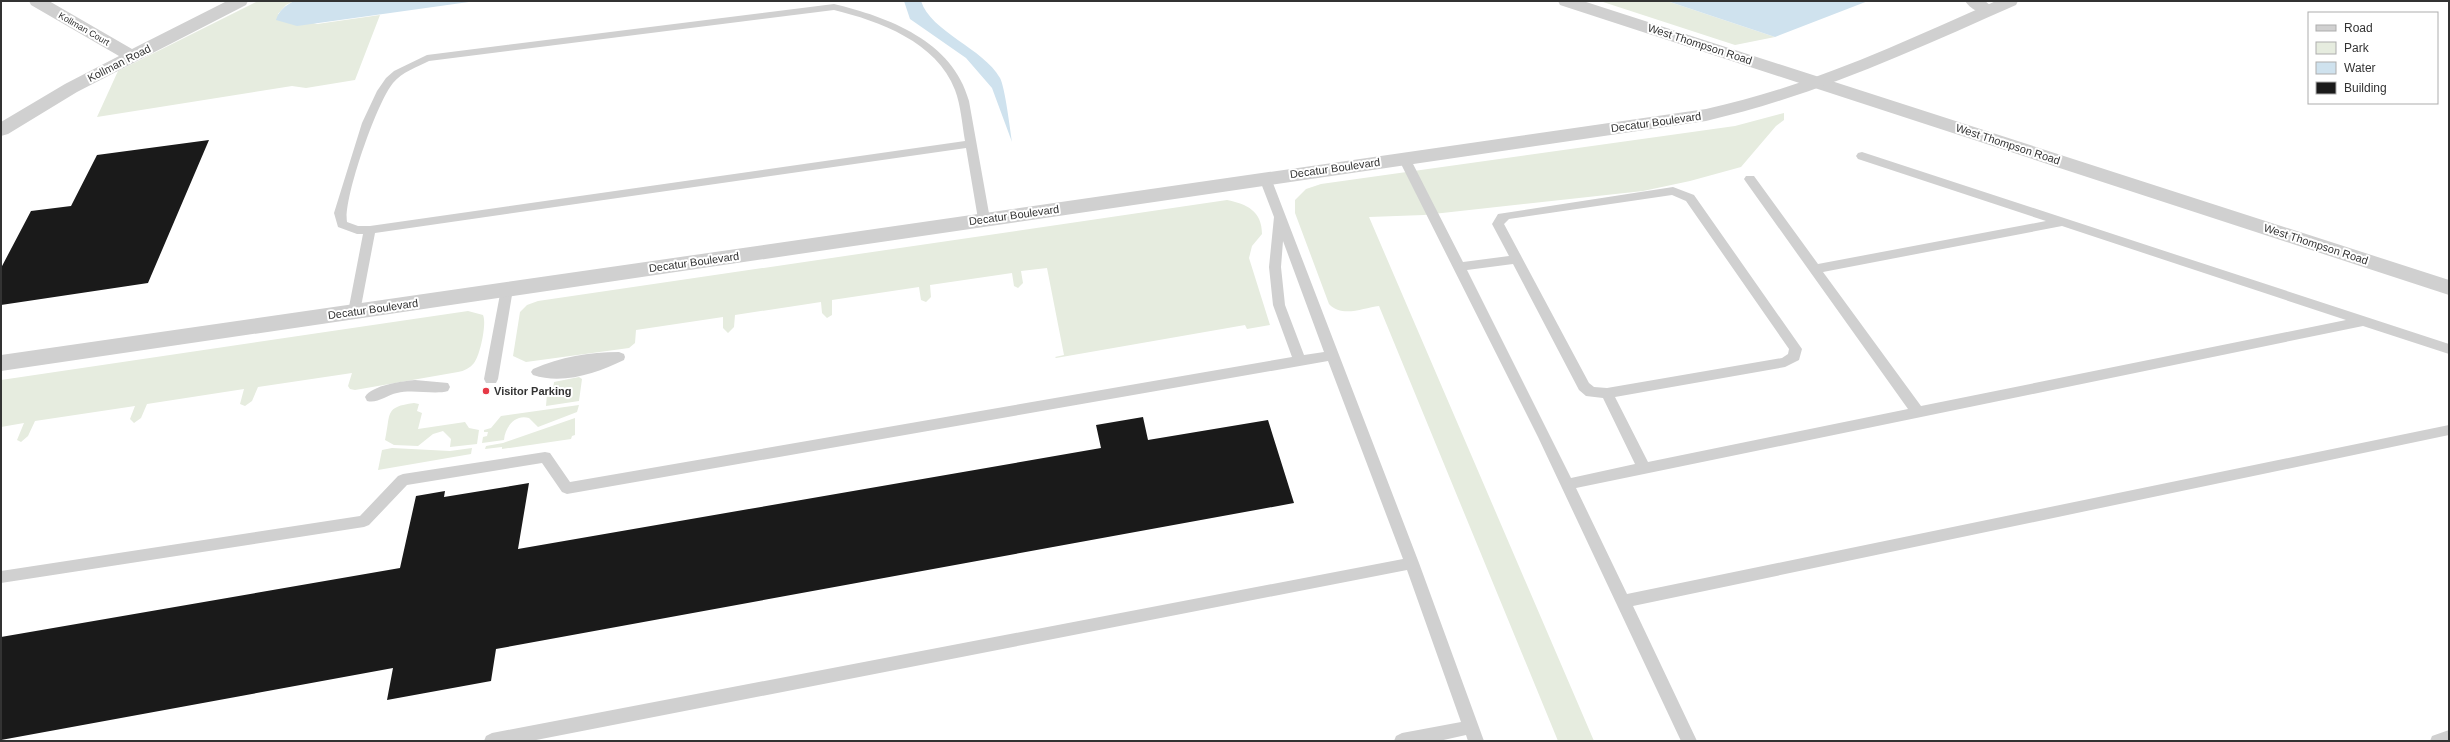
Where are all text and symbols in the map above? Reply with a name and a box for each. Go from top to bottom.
street label: Kollman Court [57,10,112,48]
legend [2308,12,2438,104]
street label: West Thompson Road [1646,21,1754,67]
text: Road [2344,21,2373,35]
text: Park [2344,41,2370,55]
street label: Kollman Road [85,42,153,84]
text: Water [2344,61,2376,75]
text: Building [2344,81,2387,95]
street label: Decatur Boulevard [1610,110,1702,134]
street label: West Thompson Road [1954,121,2062,167]
street label: Decatur Boulevard [1289,156,1381,180]
street label: Decatur Boulevard [968,203,1060,227]
street label: West Thompson Road [2262,221,2370,267]
street label: Decatur Boulevard [648,250,740,274]
street label: Decatur Boulevard [327,297,419,321]
place label: Visitor Parking [494,385,571,397]
marker: Visitor Parking [481,386,491,396]

